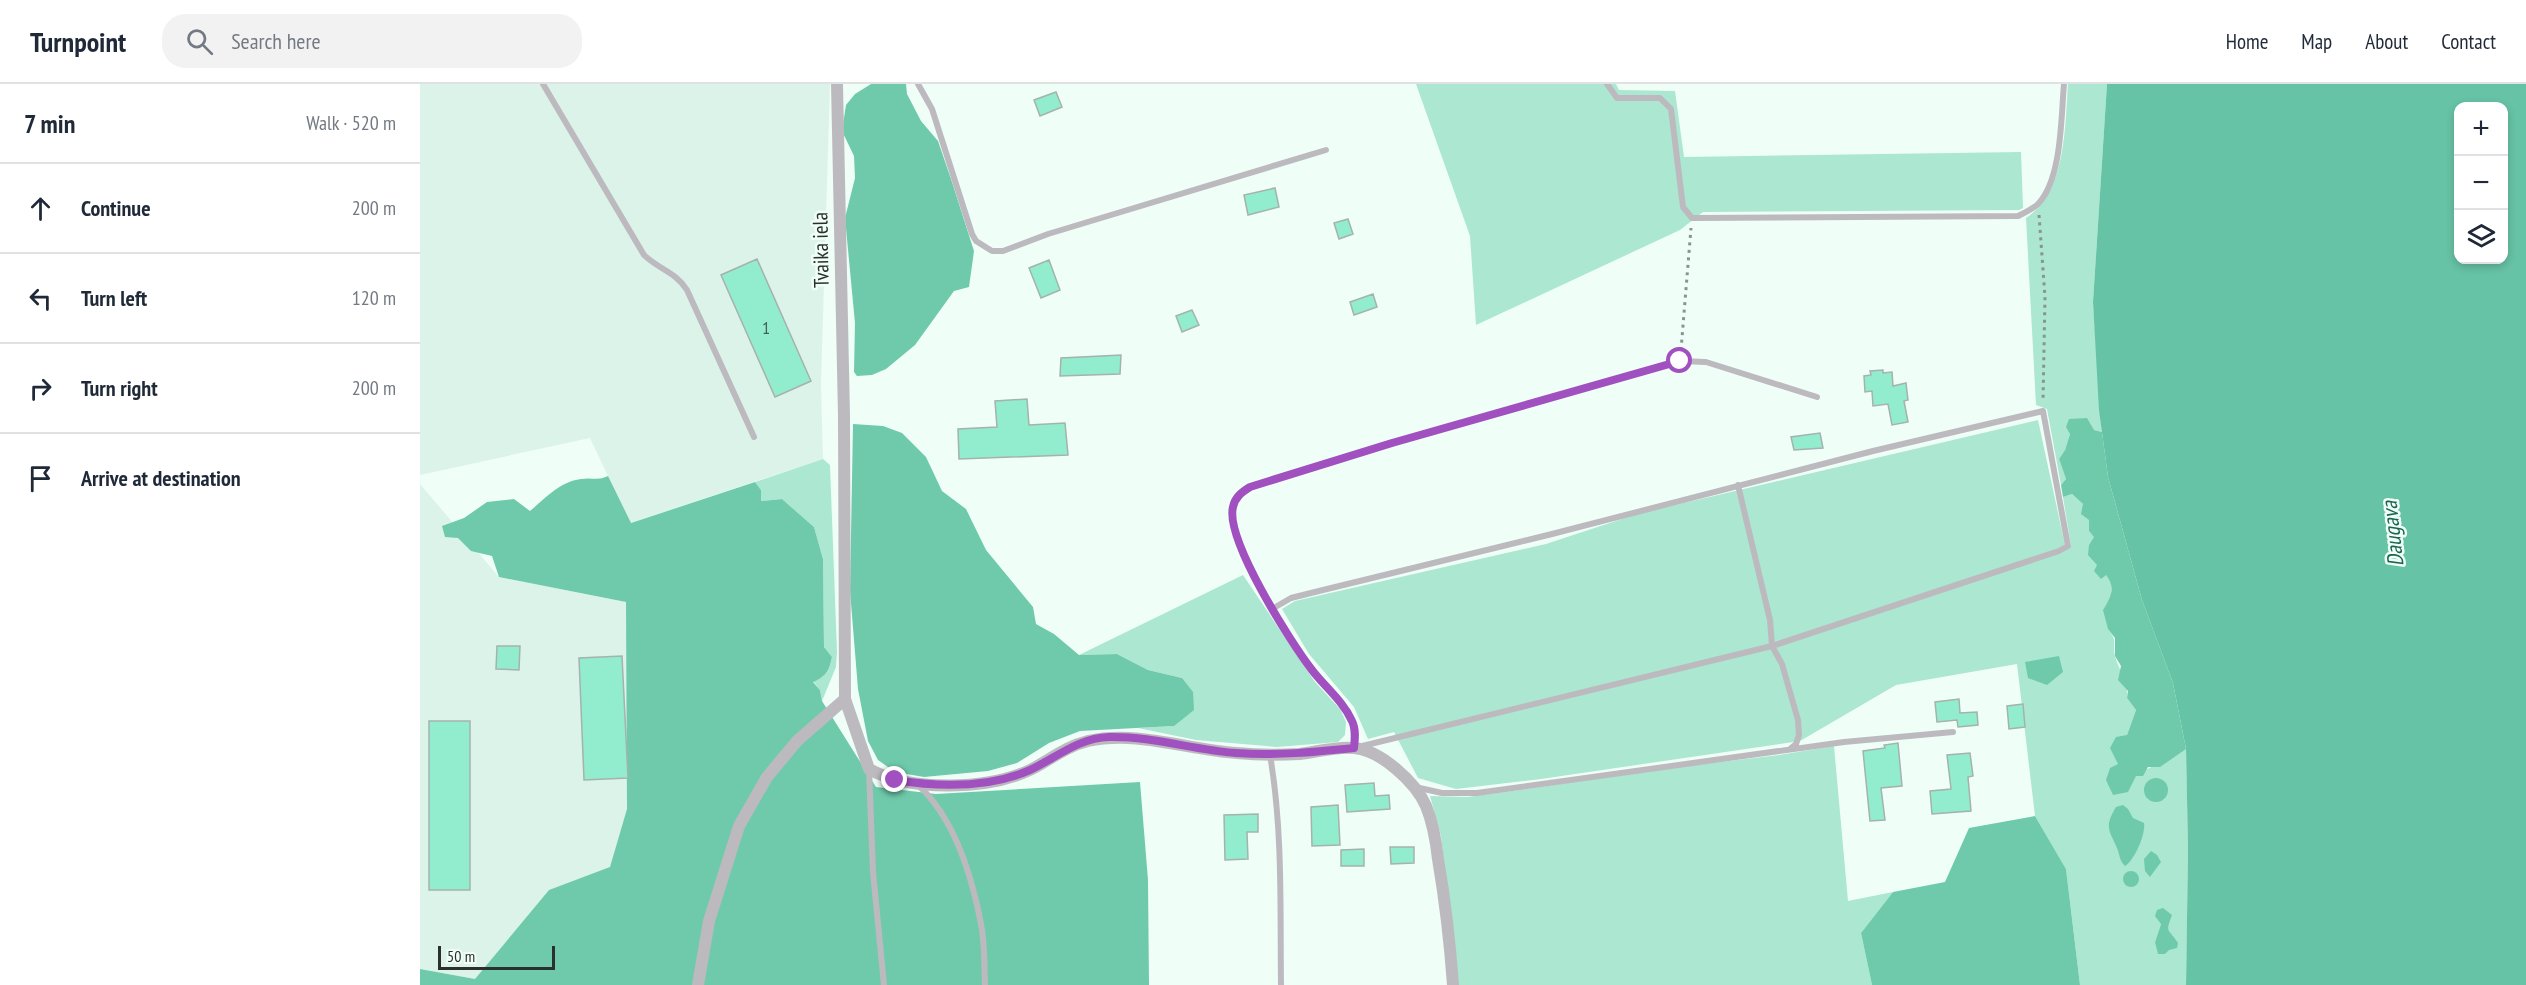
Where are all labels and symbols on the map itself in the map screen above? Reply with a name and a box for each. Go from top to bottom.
street label: Tvaika iela [806,212,835,288]
house number: 1 [762,316,770,339]
route start [1666,347,1692,373]
water label: Daugava [2375,499,2409,568]
route end [881,766,907,792]
scale bar [438,943,555,970]

